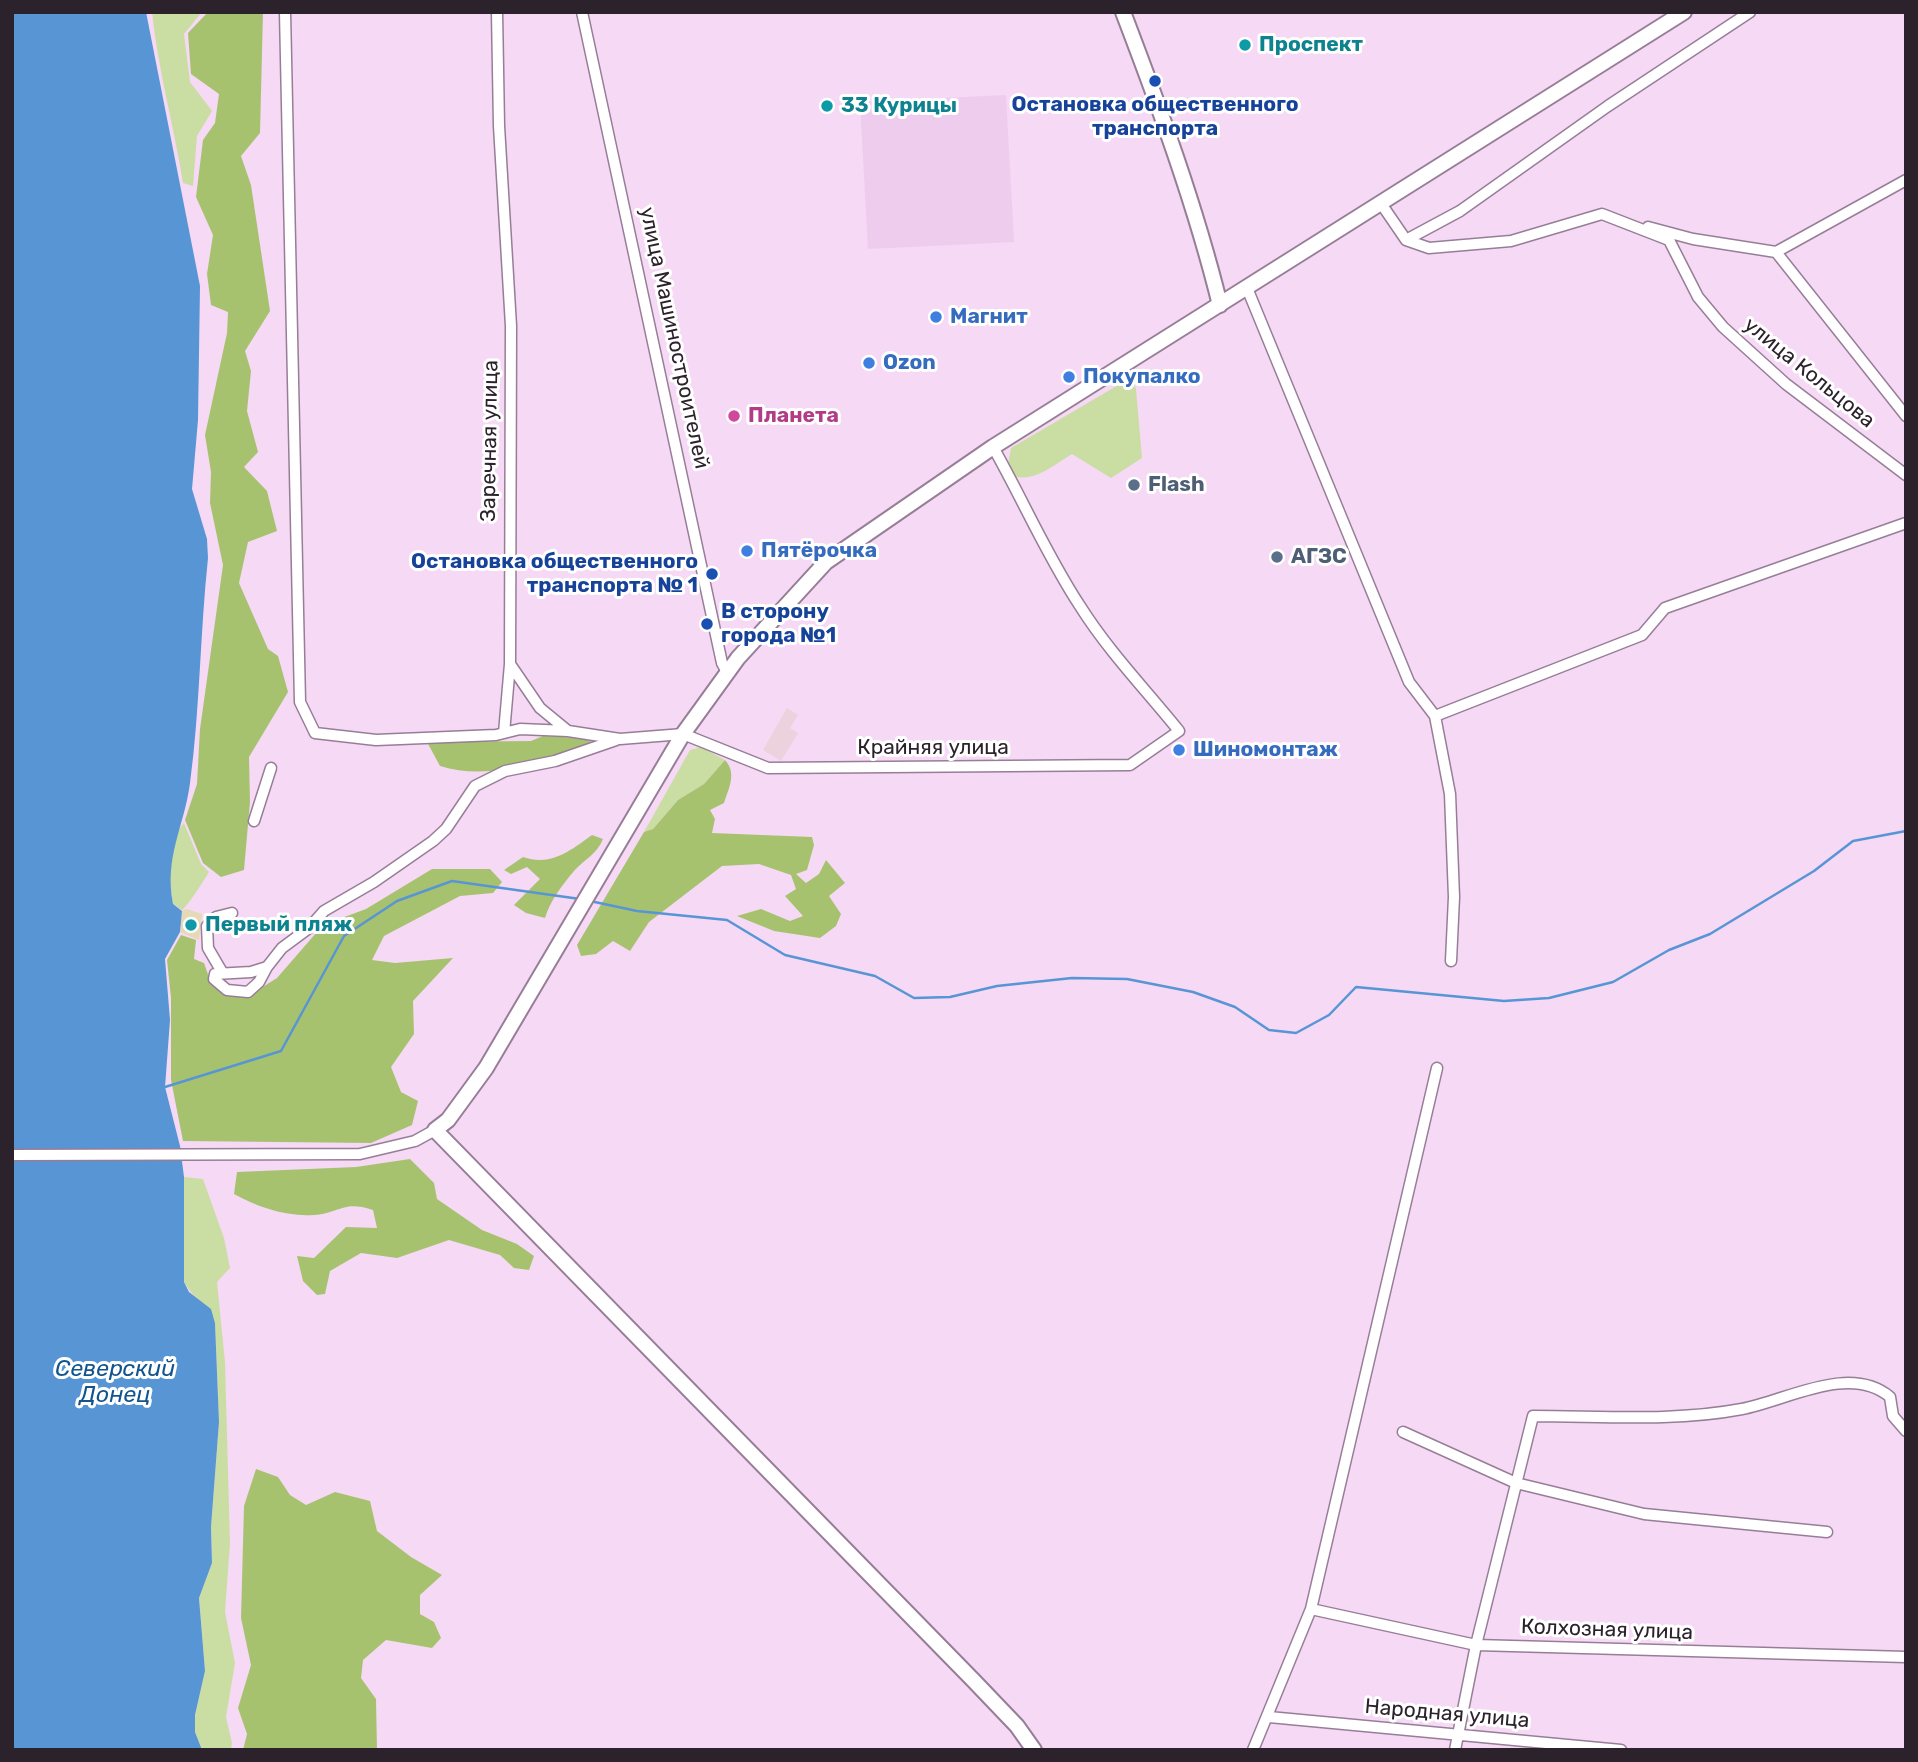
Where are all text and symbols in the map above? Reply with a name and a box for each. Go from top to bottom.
place label: Проспект [1259,32,1363,58]
marker: Проспект [1237,37,1253,53]
marker: Остановка общественного транспорта [1147,73,1163,89]
place label: Остановка общественного транспорта [1012,92,1298,142]
place label: 33 Курицы [841,93,957,119]
marker: 33 Курицы [819,98,835,114]
street label: улица Машиностроителей [634,205,714,471]
place label: Магнит [950,304,1028,330]
marker: Магнит [928,309,944,325]
street label: улица Кольцова [1738,312,1880,434]
place label: Ozon [883,350,936,376]
marker: Ozon [861,355,877,371]
street label: Заречная улица [476,360,504,522]
place label: Покупалко [1083,364,1200,390]
marker: Покупалко [1061,369,1077,385]
place label: Планета [748,403,839,429]
marker: Планета [726,408,742,424]
place label: Flash [1148,472,1205,498]
marker: Flash [1126,477,1142,493]
place label: Пятёрочка [761,538,877,564]
marker: Пятёрочка [739,543,755,559]
place label: АГЗС [1291,544,1347,570]
place label: Остановка общественного транспорта № 1 [411,549,698,599]
marker: АГЗС [1269,549,1285,565]
marker: Остановка общественного транспорта № 1 [704,566,720,582]
place label: В сторону города №1 [721,599,836,649]
marker: В сторону города №1 [699,616,715,632]
street label: Крайняя улица [857,735,1009,761]
place label: Шиномонтаж [1193,737,1338,763]
marker: Шиномонтаж [1171,742,1187,758]
place label: Первый пляж [205,912,352,938]
marker: Первый пляж [183,917,199,933]
water label: Северский Донец [55,1355,175,1409]
street label: Колхозная улица [1520,1614,1694,1646]
street label: Народная улица [1364,1694,1530,1734]

